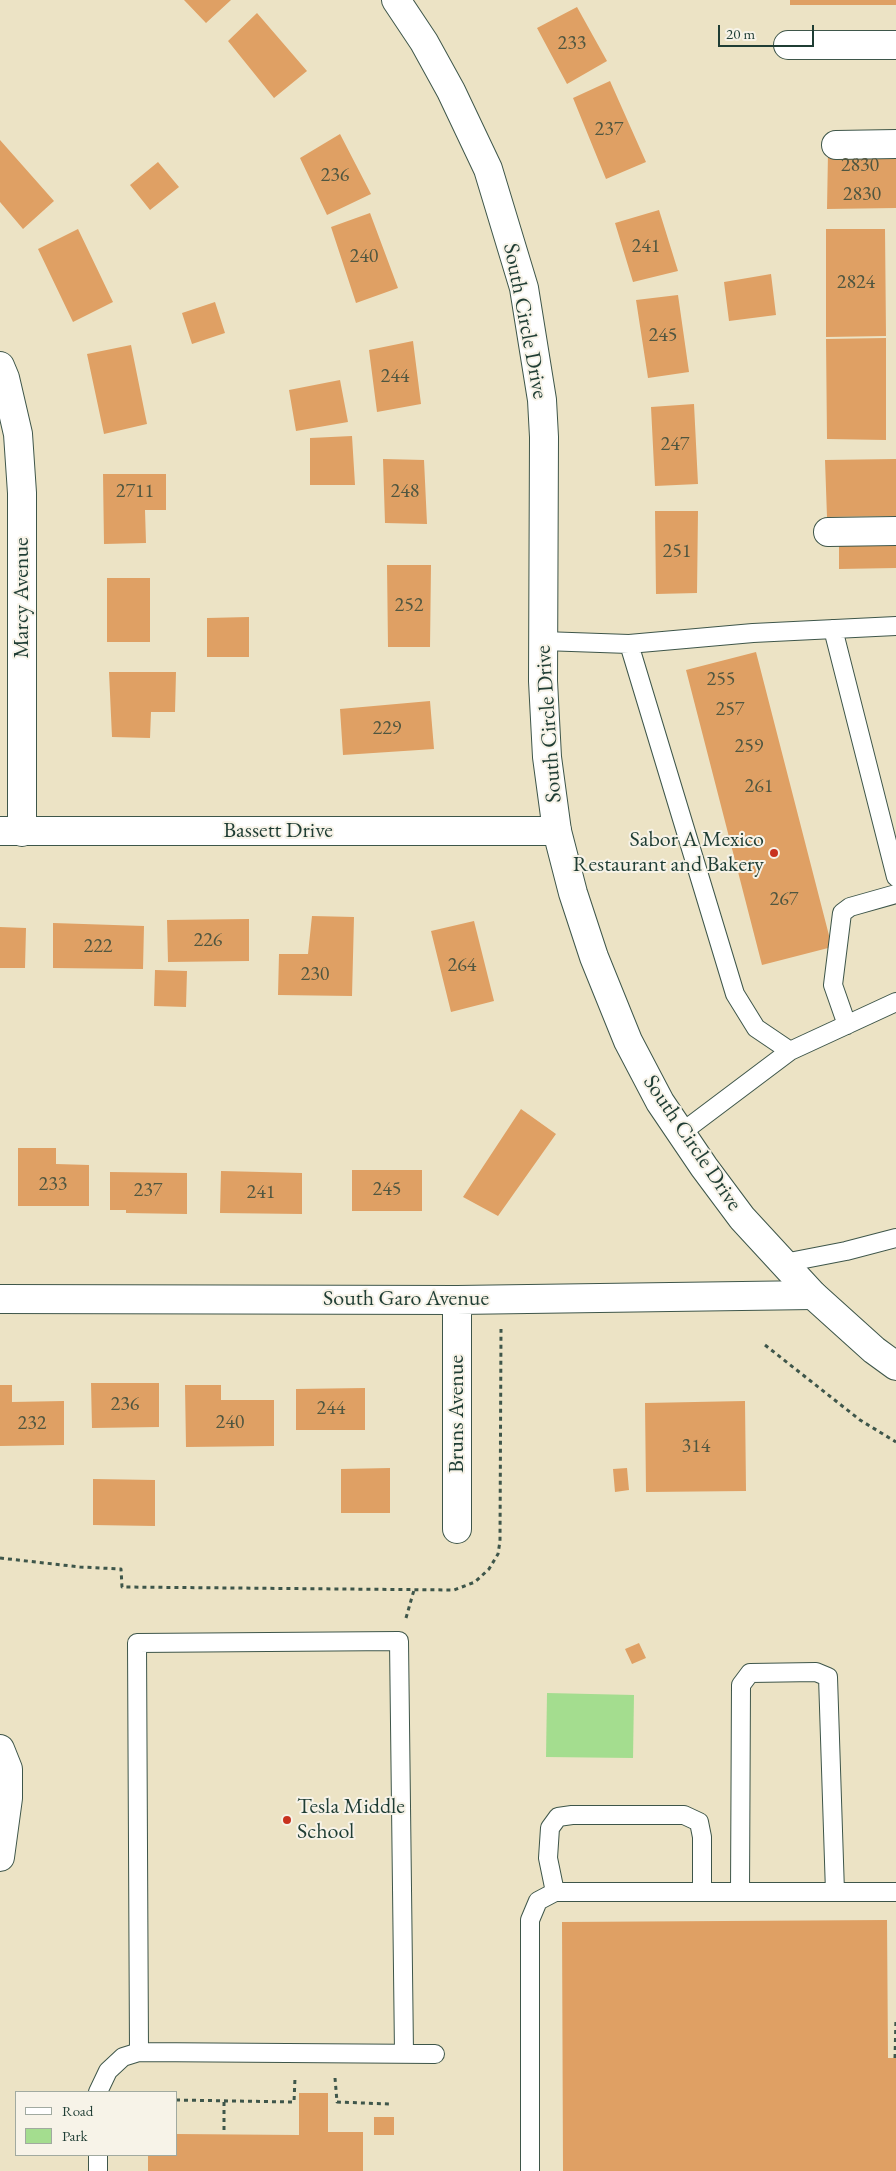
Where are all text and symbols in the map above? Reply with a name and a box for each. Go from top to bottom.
scale bar [721,15,817,47]
text: 20 m [726,24,755,43]
house number: 233 [558,32,586,56]
house number: 237 [595,118,623,142]
house number: 2830 [841,154,879,178]
house number: 236 [321,164,349,188]
house number: 2830 [843,183,881,207]
house number: 241 [632,235,660,259]
street label: South Circle Drive [497,241,553,401]
house number: 240 [350,245,378,269]
house number: 2824 [837,271,875,295]
house number: 245 [649,324,677,348]
house number: 244 [381,365,409,389]
house number: 247 [661,433,689,457]
house number: 2711 [116,480,154,504]
house number: 248 [391,480,419,504]
street label: Marcy Avenue [9,537,35,659]
house number: 251 [663,540,691,564]
house number: 252 [395,594,423,618]
street label: South Circle Drive [530,644,568,804]
house number: 255 [707,668,735,692]
house number: 257 [716,698,744,722]
house number: 229 [373,717,401,741]
house number: 259 [735,735,763,759]
house number: 261 [745,775,773,799]
street label: Bassett Drive [223,818,333,844]
place label: Sabor A Mexico Restaurant and Bakery [573,827,764,878]
marker: Sabor A Mexico Restaurant and Bakery [768,847,780,859]
house number: 267 [770,888,798,912]
house number: 226 [194,929,222,953]
house number: 222 [84,935,112,959]
house number: 264 [448,954,476,978]
house number: 230 [301,963,329,987]
street label: South Circle Drive [637,1070,747,1216]
house number: 233 [39,1173,67,1197]
house number: 245 [373,1178,401,1202]
house number: 237 [134,1179,162,1203]
house number: 241 [247,1181,275,1205]
street label: South Garo Avenue [323,1286,489,1312]
street label: Bruns Avenue [444,1355,470,1473]
house number: 236 [111,1393,139,1417]
house number: 244 [317,1397,345,1421]
house number: 240 [216,1411,244,1435]
house number: 232 [18,1412,46,1436]
house number: 314 [682,1435,710,1459]
place label: Tesla Middle School [297,1794,405,1845]
marker: Tesla Middle School [281,1814,293,1826]
legend [15,2091,178,2156]
text: Road [62,2101,93,2120]
text: Park [62,2126,88,2145]

